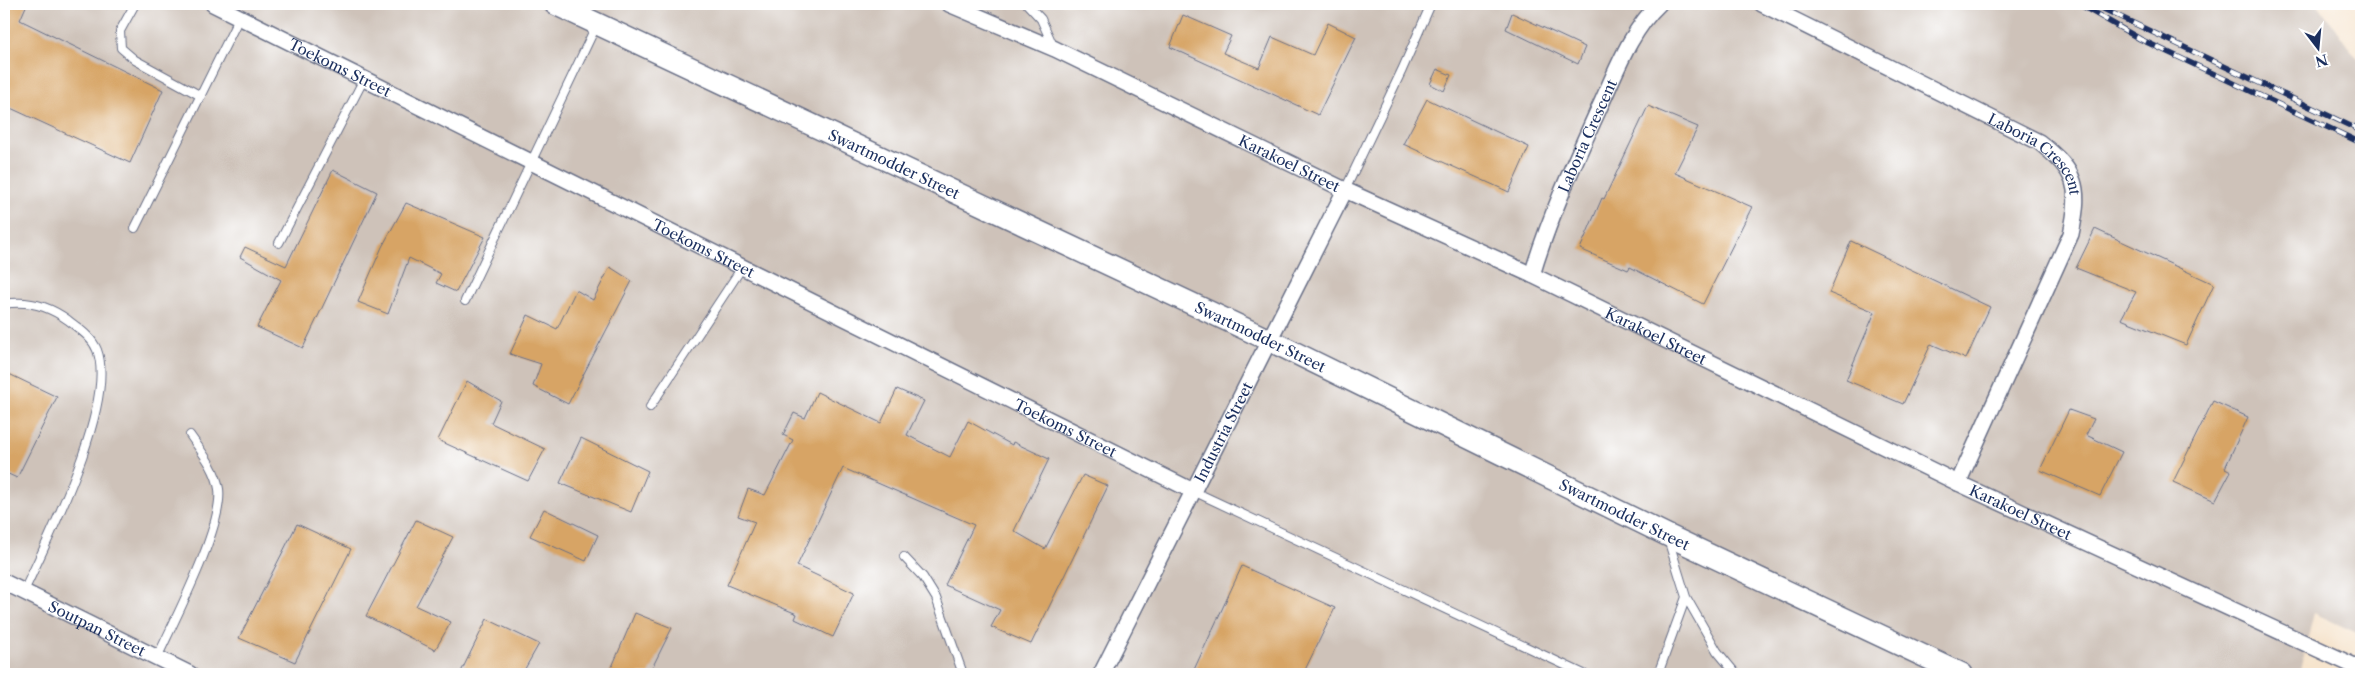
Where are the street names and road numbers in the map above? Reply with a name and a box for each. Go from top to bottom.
street label: Toekoms Street [286,34,395,101]
street label: Laboria Crescent [1554,75,1621,195]
street label: Laboria Crescent [1985,109,2085,197]
street label: Swartmodder Street [826,125,964,203]
street label: Karakoel Street [1236,130,1344,196]
street label: Toekoms Street [649,214,759,282]
street label: Swartmodder Street [1192,297,1330,376]
street label: Karakoel Street [1602,303,1710,369]
street label: Industria Street [1190,378,1257,486]
street label: Toekoms Street [1011,394,1120,461]
street label: Swartmodder Street [1556,474,1693,554]
street label: Karakoel Street [1966,480,2075,544]
street label: Soutpan Street [46,596,150,660]

